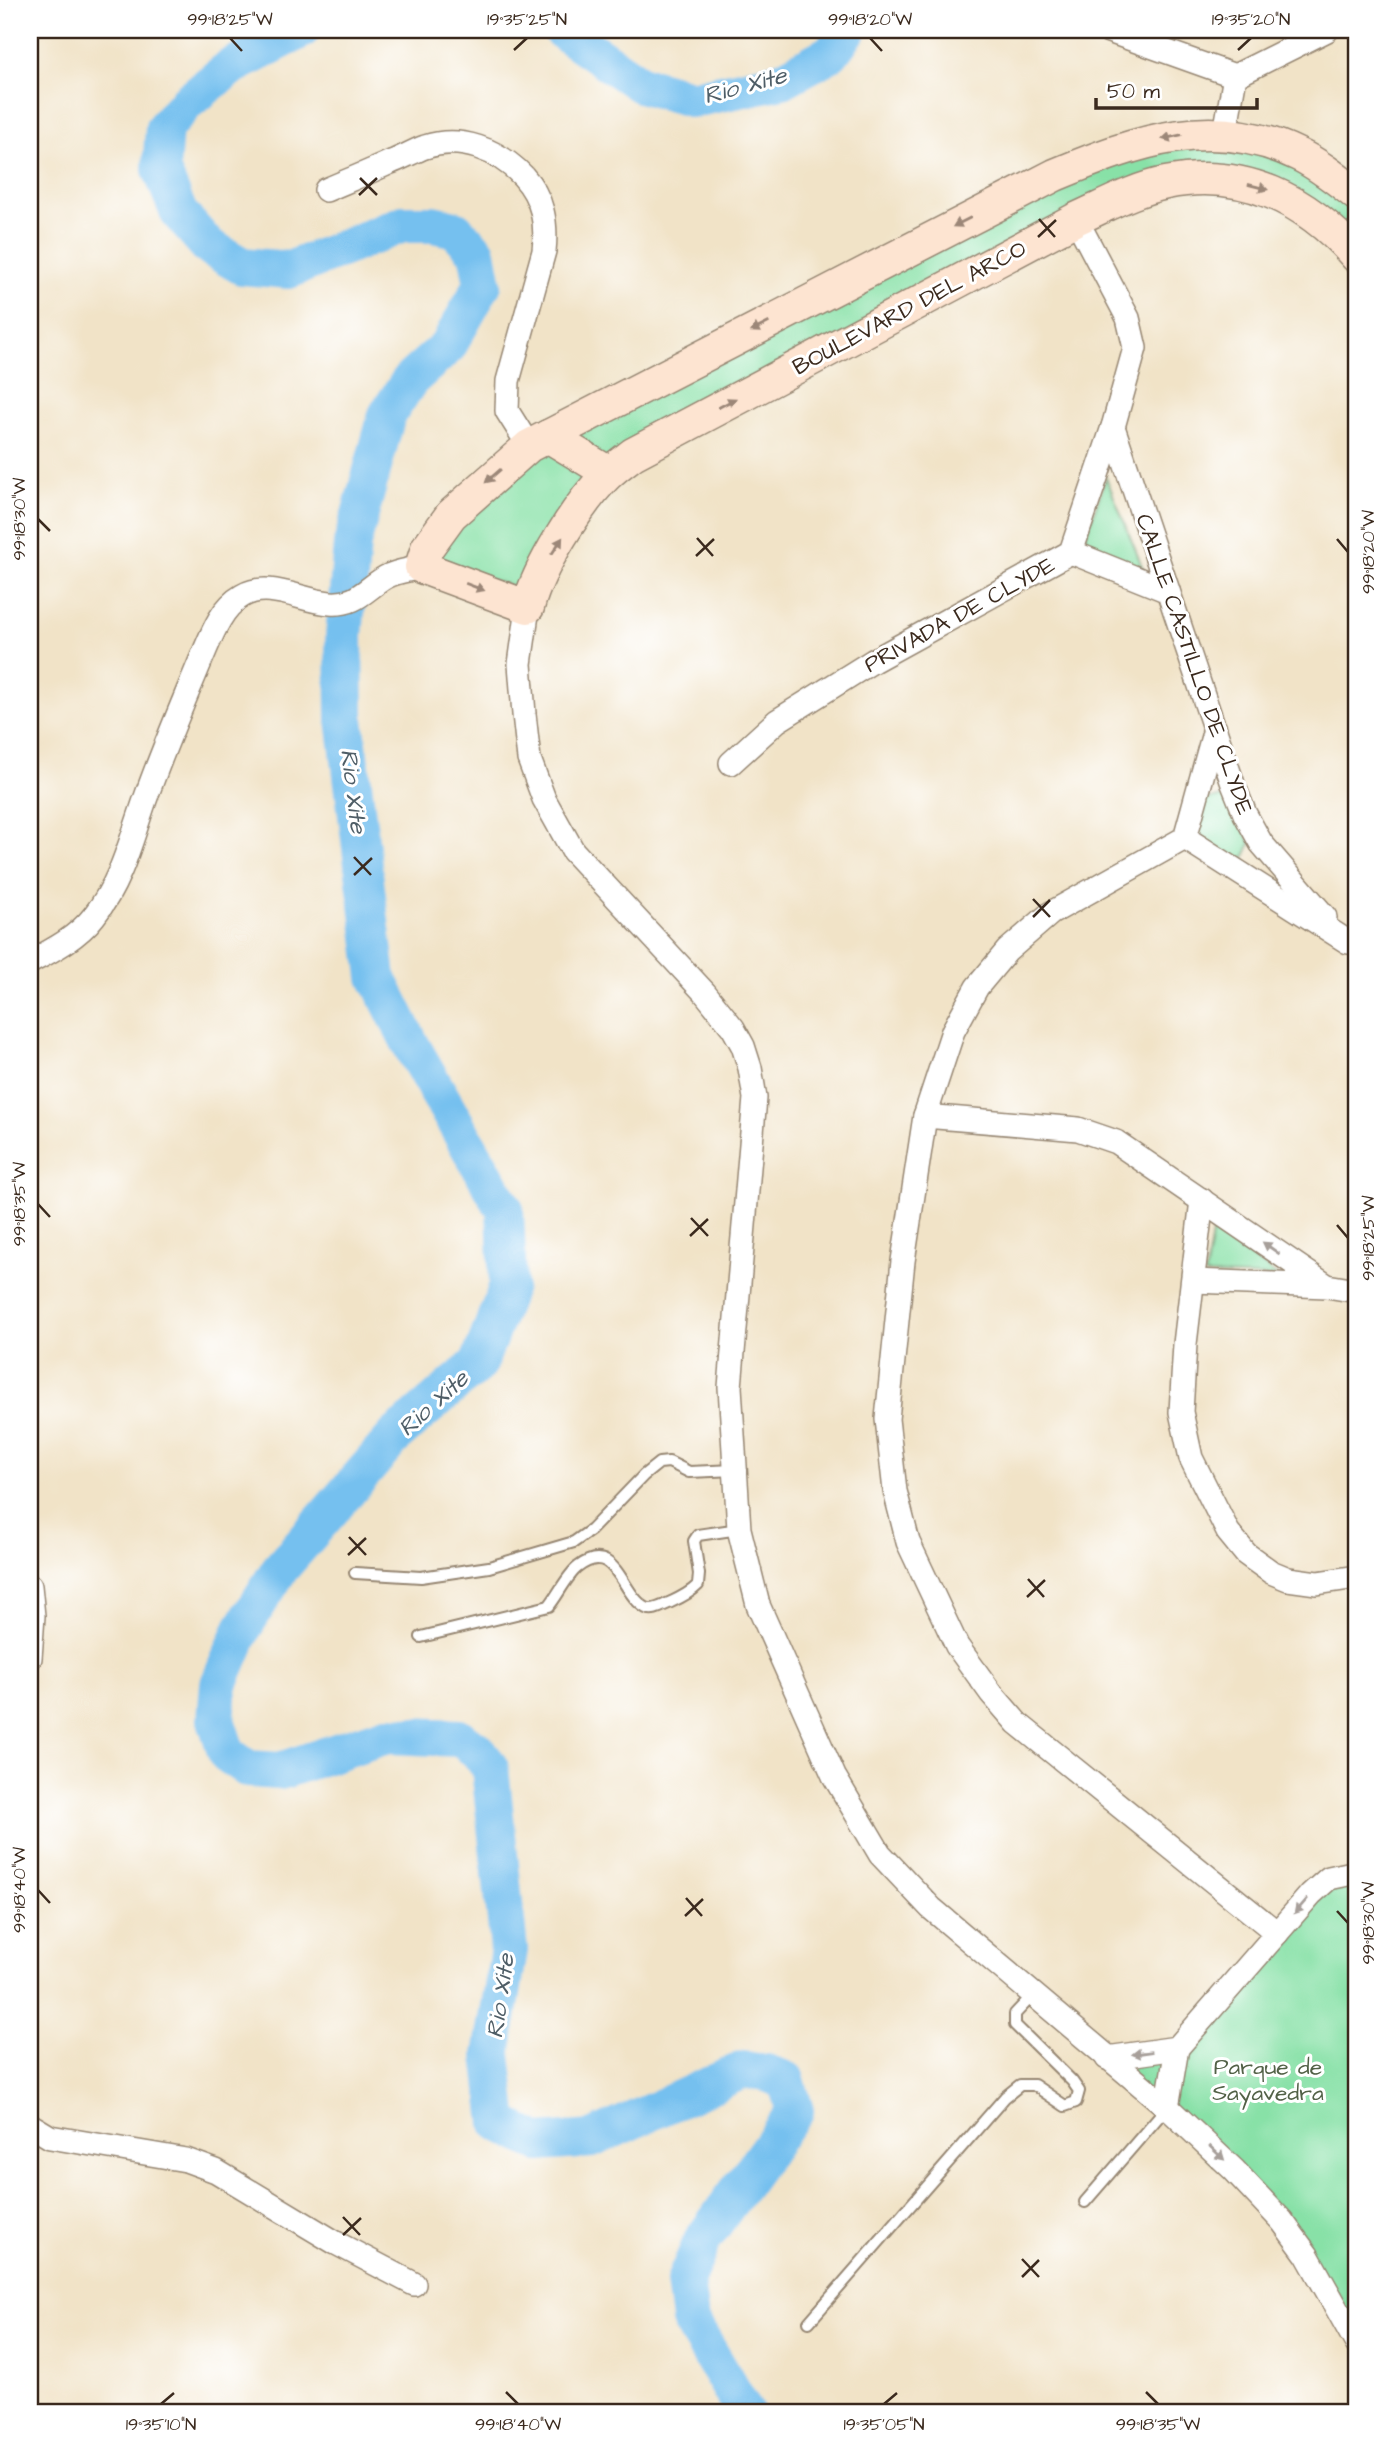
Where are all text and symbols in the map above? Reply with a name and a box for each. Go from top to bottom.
text: 99°18'25"W [187,7,273,32]
text: 19°35'25"N [487,7,567,32]
text: 99°18'20"W [828,7,912,32]
text: 19°35'20"N [1212,7,1290,32]
water label: Rio Xite [700,58,791,113]
scale bar [1096,66,1258,110]
text: 50 m [1107,77,1161,106]
one-way arrow [1161,131,1183,142]
one-way arrow [1248,183,1269,193]
one-way arrow [952,217,972,228]
street label: BOULEVARD DEL ARCO [787,233,1032,383]
one-way arrow [750,321,770,332]
one-way arrow [717,398,737,409]
one-way arrow [484,468,502,484]
text: 99°18'30"W [7,477,32,561]
street label: CALLE CASTILLO DE CLYDE [1127,509,1261,820]
text: 99°18'20"W [1356,510,1381,594]
one-way arrow [550,537,563,556]
street label: PRIVADA DE CLYDE [858,549,1061,681]
one-way arrow [464,581,485,592]
water label: Rio Xite [331,747,375,836]
text: 99°18'35"W [7,1162,32,1246]
text: 99°18'25"W [1356,1195,1381,1281]
one-way arrow [1262,1241,1280,1255]
water label: Rio Xite [391,1362,477,1445]
text: 99°18'40"W [7,1847,32,1933]
text: 99°18'30"W [1356,1881,1381,1965]
one-way arrow [1294,1897,1309,1914]
water label: Rio Xite [478,1951,524,2040]
one-way arrow [1131,2048,1153,2059]
park label: Parque de Sayavedra [1212,2051,1324,2110]
one-way arrow [1208,2145,1225,2161]
text: 19°35'10"N [126,2412,196,2437]
text: 99°18'40"W [475,2412,561,2437]
text: 19°35'05"N [844,2412,924,2437]
text: 99°18'35"W [1116,2412,1200,2437]

